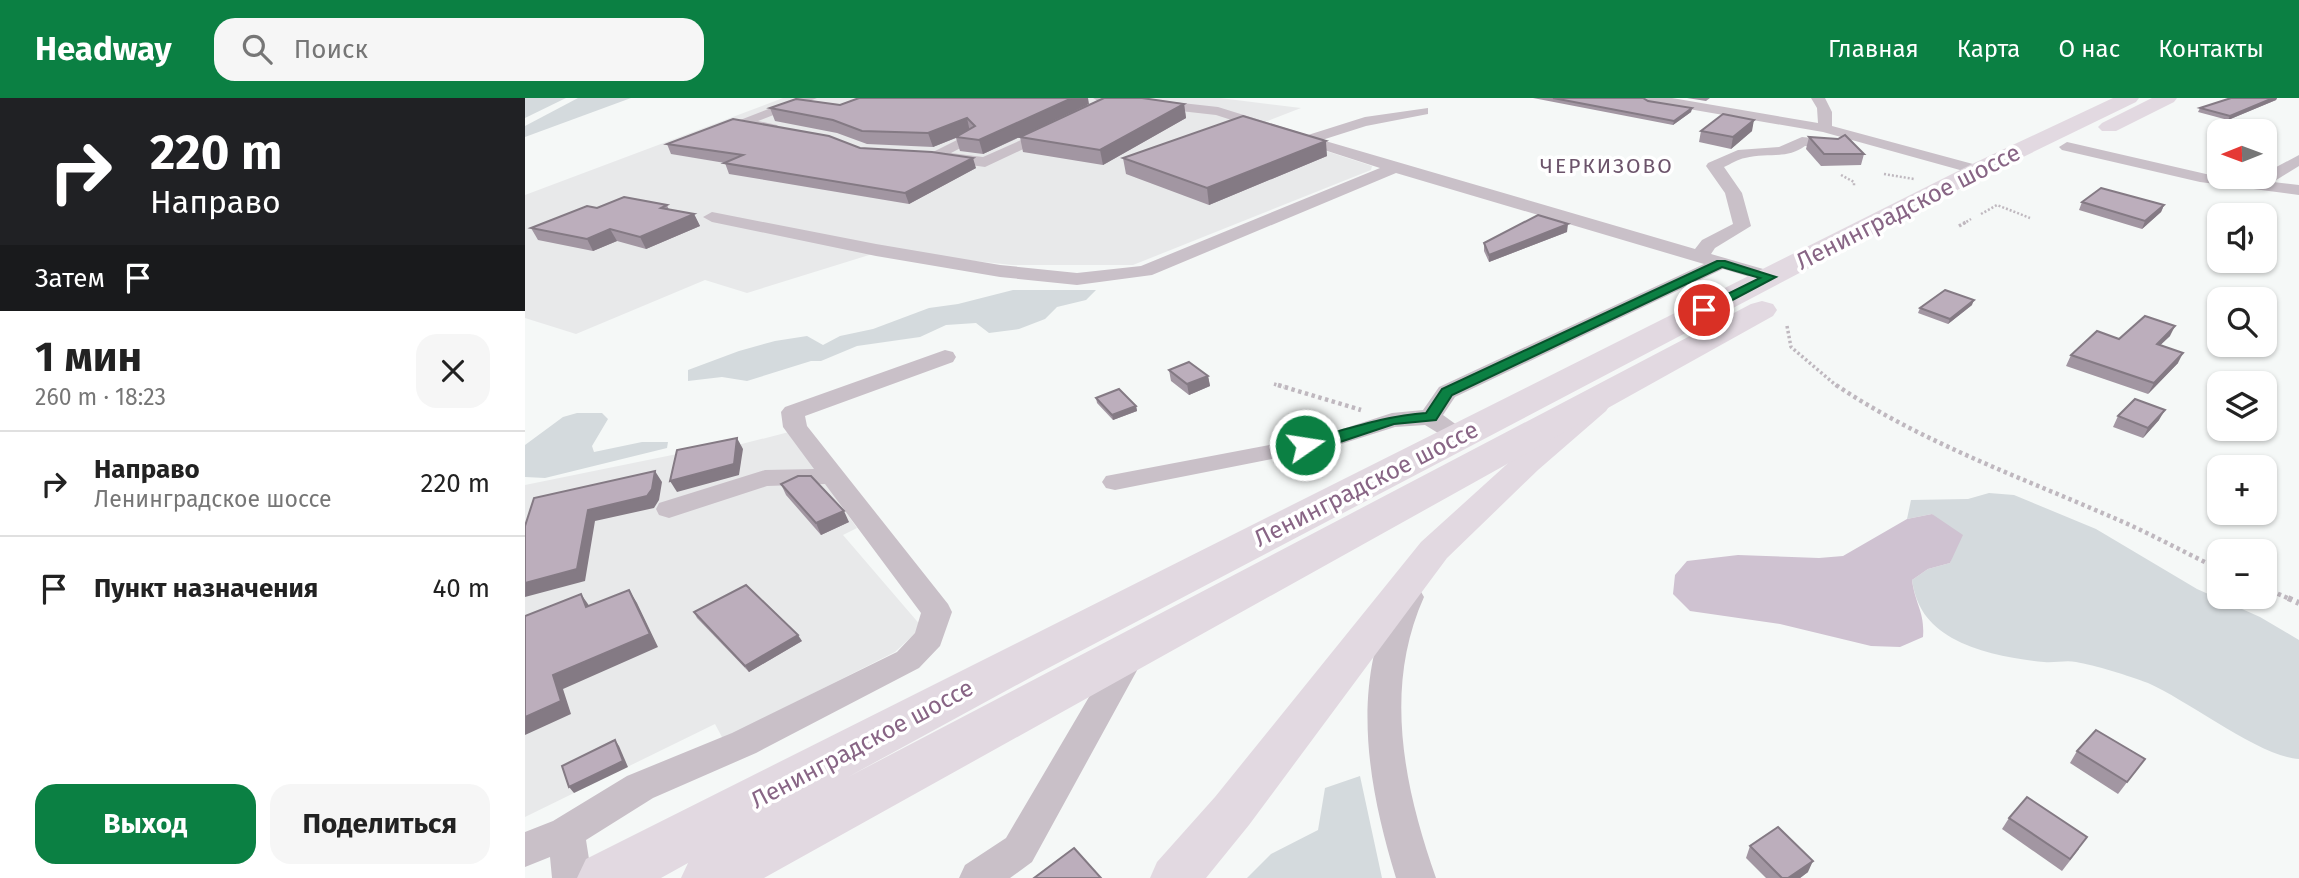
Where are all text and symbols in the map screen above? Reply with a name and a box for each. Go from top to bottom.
search box [214,18,704,81]
text: Headway [35,29,172,69]
icon: search [238,30,276,68]
text: Поиск [294,34,368,65]
text: Главная [1828,35,1919,63]
text: Карта [1957,35,2020,63]
text: О нас [2058,35,2120,63]
text: Контакты [2158,35,2264,63]
north arrow [2207,119,2277,189]
map controls [2207,119,2277,609]
text: 220 m [150,123,282,182]
icon: right [35,126,126,217]
street label: Ленинградское шоссе [1791,138,2025,276]
district label: ЧЕРКИЗОВО [1540,153,1674,179]
text: Направо [150,183,281,221]
button: sound [2207,203,2277,273]
icon: arrive [119,259,157,297]
text: Затем [35,263,105,294]
pin [1674,280,1734,340]
button: search [2207,287,2277,357]
icon: arrive [1685,291,1723,329]
text: 1 мин [35,332,142,382]
button: close [416,334,490,408]
button: layers [2207,371,2277,441]
text: 260 m · 18:23 [35,383,166,411]
position arrow [1268,408,1342,482]
street label: Ленинградское шоссе [1249,415,1483,553]
text: Направо [94,454,200,485]
button: + [2207,455,2277,525]
icon: right [35,465,73,503]
text: 220 m [421,468,490,499]
text: Ленинградское шоссе [94,485,332,513]
button: − [2207,539,2277,609]
icon: arrive [35,570,73,608]
text: Пункт назначения [94,573,318,604]
text: 40 m [432,573,490,604]
street label: Ленинградское шоссе [746,673,978,815]
button: Выход [35,784,256,864]
button: Поделиться [270,784,490,864]

